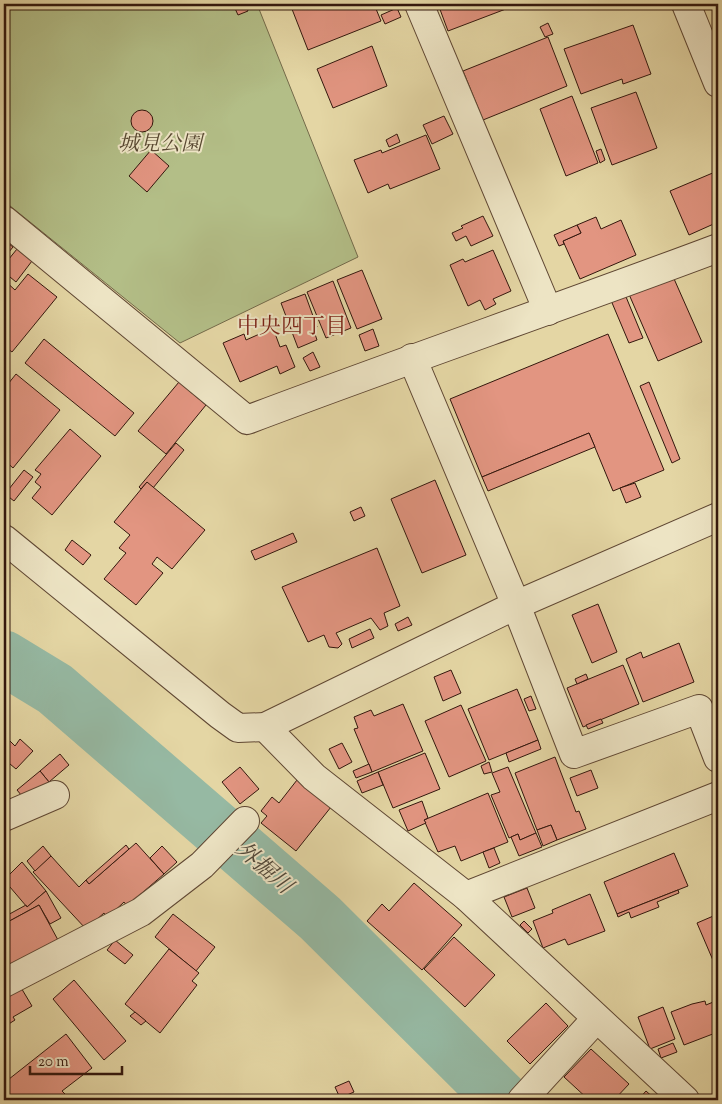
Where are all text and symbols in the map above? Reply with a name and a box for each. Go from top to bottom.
park label: 城見公園 [118,130,205,160]
district label: 中央四丁目 [237,312,347,344]
water label: 外掘川 [228,835,300,904]
scale bar [30,1044,122,1076]
text: 20 m [38,1052,69,1073]

